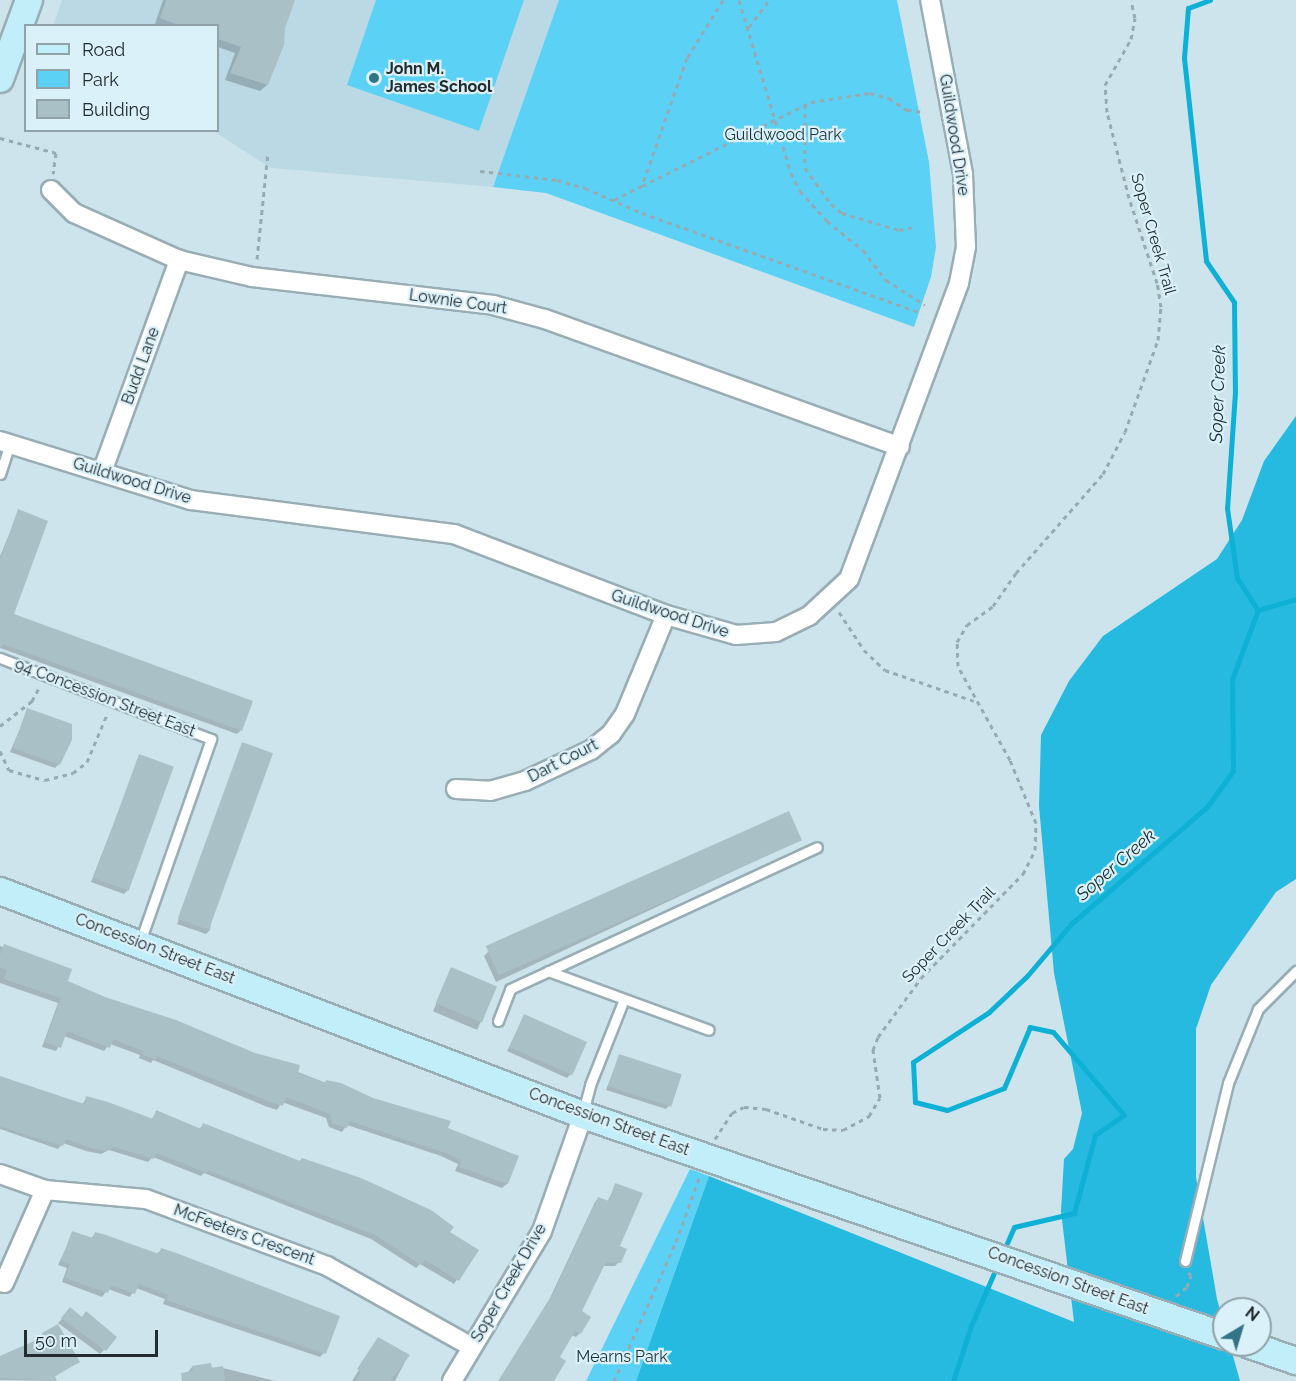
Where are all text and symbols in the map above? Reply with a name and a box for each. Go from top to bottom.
legend [24,24,219,132]
text: Road [82,39,125,60]
place label: John M. James School [386,59,492,97]
text: Park [82,69,119,90]
marker: John M. James School [367,71,381,85]
street label: Guildwood Drive [935,73,973,197]
text: Building [82,99,150,120]
park label: Guildwood Park [724,125,842,145]
street label: Soper Creek Trail [1126,171,1180,297]
street label: Lownie Court [408,286,508,318]
street label: Budd Lane [118,325,164,407]
water label: Soper Creek [1205,344,1231,444]
street label: Guildwood Drive [71,454,193,508]
street label: Guildwood Drive [609,586,731,642]
street label: 94 Concession Street East [12,655,198,741]
street label: Dart Court [525,735,601,787]
water label: Soper Creek [1072,825,1160,905]
street label: Soper Creek Trail [898,883,1000,987]
street label: Concession Street East [72,910,238,988]
street label: Concession Street East [526,1084,692,1160]
street label: McFeeters Crescent [171,1201,317,1269]
street label: Soper Creek Drive [467,1220,551,1346]
street label: Concession Street East [985,1243,1151,1319]
north arrow [1212,1297,1272,1357]
text: N [1241,1303,1263,1325]
scale bar [27,1318,160,1356]
text: 50 m [35,1330,77,1351]
park label: Mearns Park [576,1347,668,1367]

